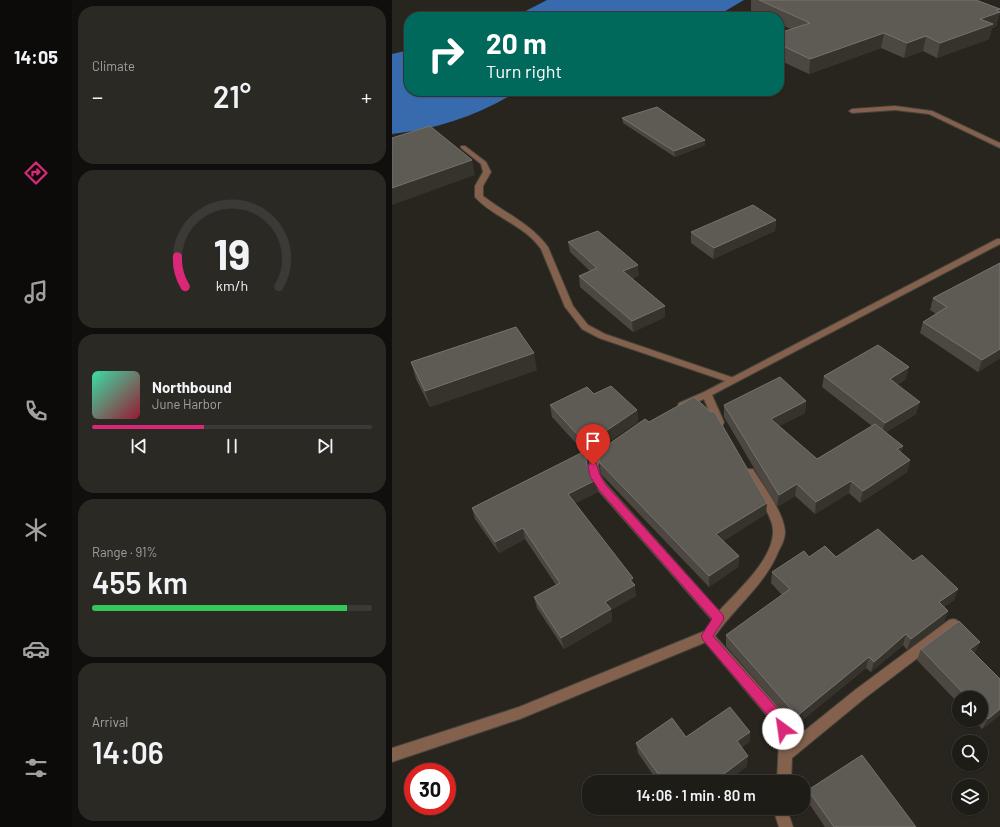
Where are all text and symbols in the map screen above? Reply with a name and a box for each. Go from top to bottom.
text: 20 m [486,26,547,60]
icon: right [420,28,472,80]
text: 14:05 [14,46,58,68]
text: Climate [92,58,135,74]
text: Turn right [486,60,562,82]
text: 21° [213,78,251,114]
text: − [92,83,103,109]
text: + [361,83,372,109]
icon: directions [22,159,50,187]
text: 19 [214,228,250,278]
text: km/h [216,277,248,294]
icon: music [22,278,50,306]
text: Northbound [152,378,232,396]
text: June Harbor [152,396,222,412]
icon: phone [22,397,50,425]
pin [576,424,610,465]
icon: arrive [582,430,604,452]
icon: previous [128,435,150,457]
icon: pause [221,435,243,457]
icon: next [314,435,336,457]
icon: climate [22,516,50,544]
text: Range · 91% [92,544,158,560]
text: 455 km [92,564,188,600]
icon: car [22,635,50,663]
map controls [952,691,988,815]
button: sound [952,691,988,727]
position arrow [762,708,804,750]
text: Arrival [92,714,128,730]
text: 14:06 [92,734,164,770]
button: search [952,735,988,771]
icon: filters [22,754,50,782]
speed limit sign: 30 [404,763,456,815]
button: layers [952,779,988,815]
text: 14:06 · 1 min · 80 m [636,786,756,804]

